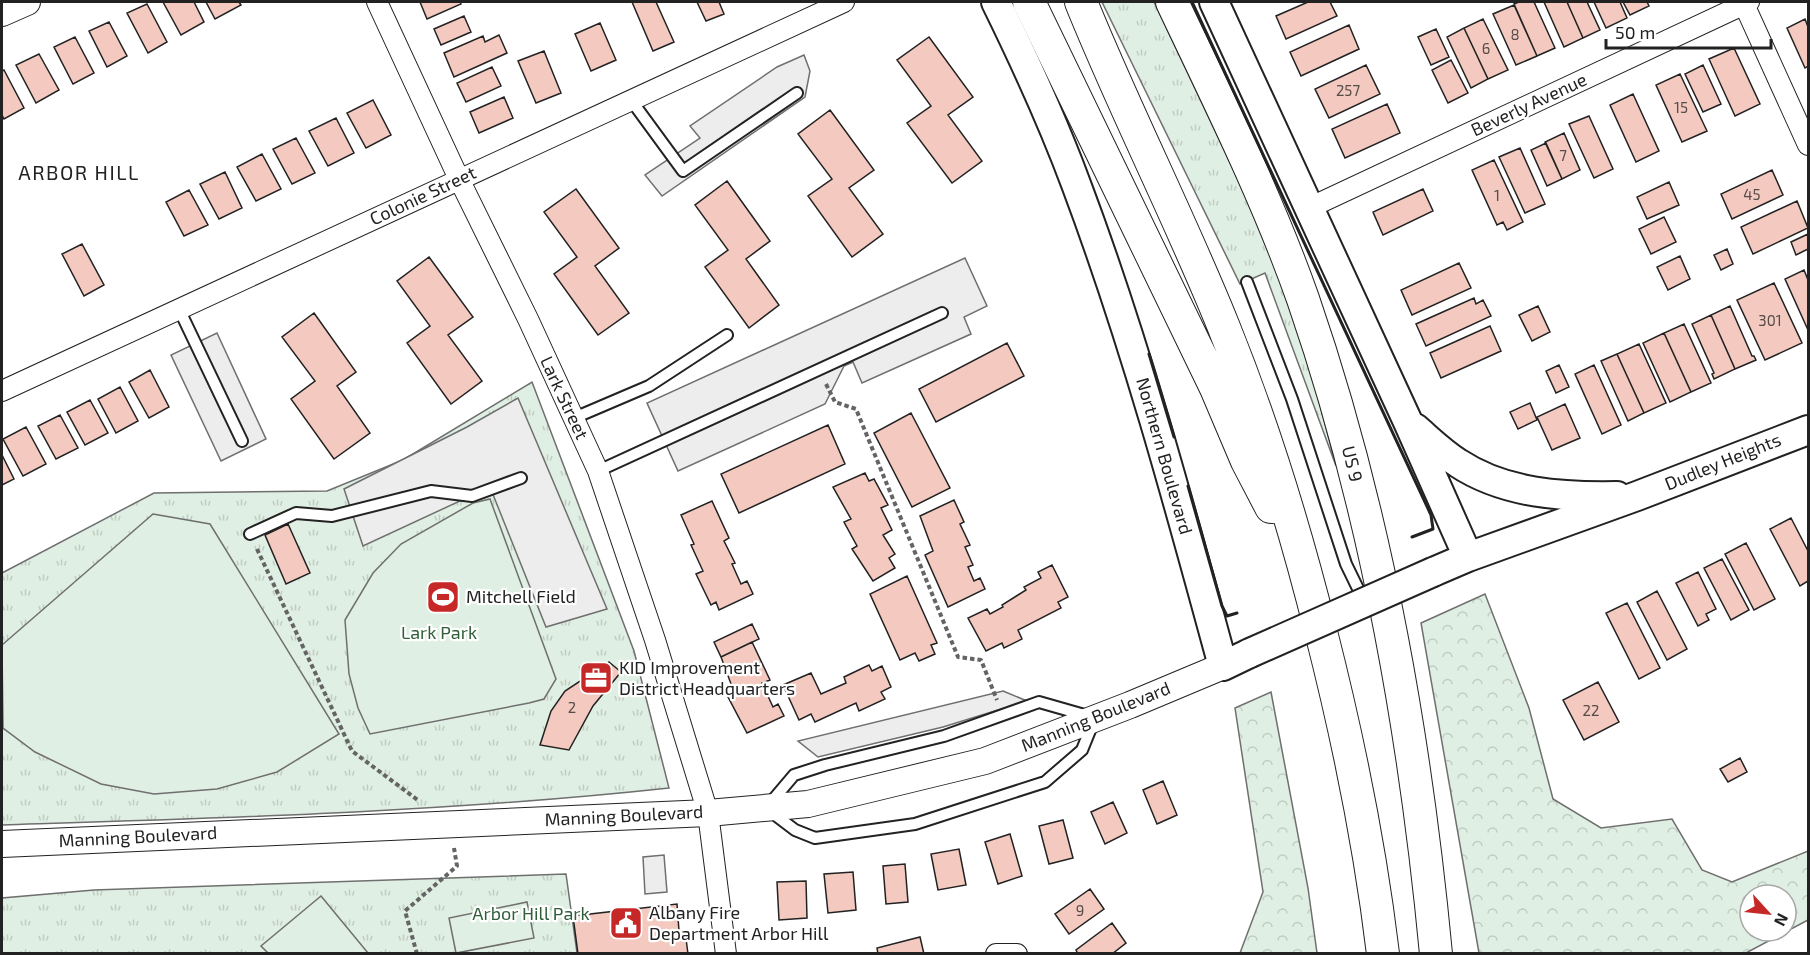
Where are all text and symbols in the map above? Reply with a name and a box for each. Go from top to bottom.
scale bar [1606,12,1771,50]
text: 50 m [1615,21,1655,43]
house number: 8 [1510,25,1520,43]
house number: 6 [1482,39,1490,57]
street label: Beverly Avenue [1467,68,1590,140]
house number: 257 [1336,81,1360,99]
house number: 15 [1674,98,1688,116]
house number: 7 [1559,146,1567,164]
district label: ARBOR HILL [18,160,140,184]
street label: Colonie Street [366,161,479,229]
house number: 45 [1743,185,1761,203]
house number: 1 [1494,186,1500,204]
house number: 301 [1758,311,1782,329]
street label: Lark Street [536,352,594,443]
street label: Northern Boulevard [1132,375,1198,537]
street label: Dudley Heights [1661,428,1784,494]
street label: US 9 [1338,443,1368,484]
sports icon: Mitchell Field [425,579,461,615]
place label: Mitchell Field [466,585,576,607]
park label: Lark Park [401,621,477,643]
place label: KID Improvement District Headquarters [619,656,795,699]
office icon: KID Improvement District Headquarters [578,660,614,696]
street label: Manning Boulevard [1018,676,1173,756]
house number: 2 [568,698,576,716]
house number: 22 [1583,701,1599,719]
street label: Manning Boulevard [544,800,704,830]
street label: Manning Boulevard [58,821,218,851]
north arrow [1738,883,1798,943]
place label: Albany Fire Department Arbor Hill [649,901,829,944]
house number: 9 [1076,901,1084,919]
park label: Arbor Hill Park [472,902,590,924]
public building icon: Albany Fire Department Arbor Hill [608,905,644,941]
text: N [1771,911,1793,930]

